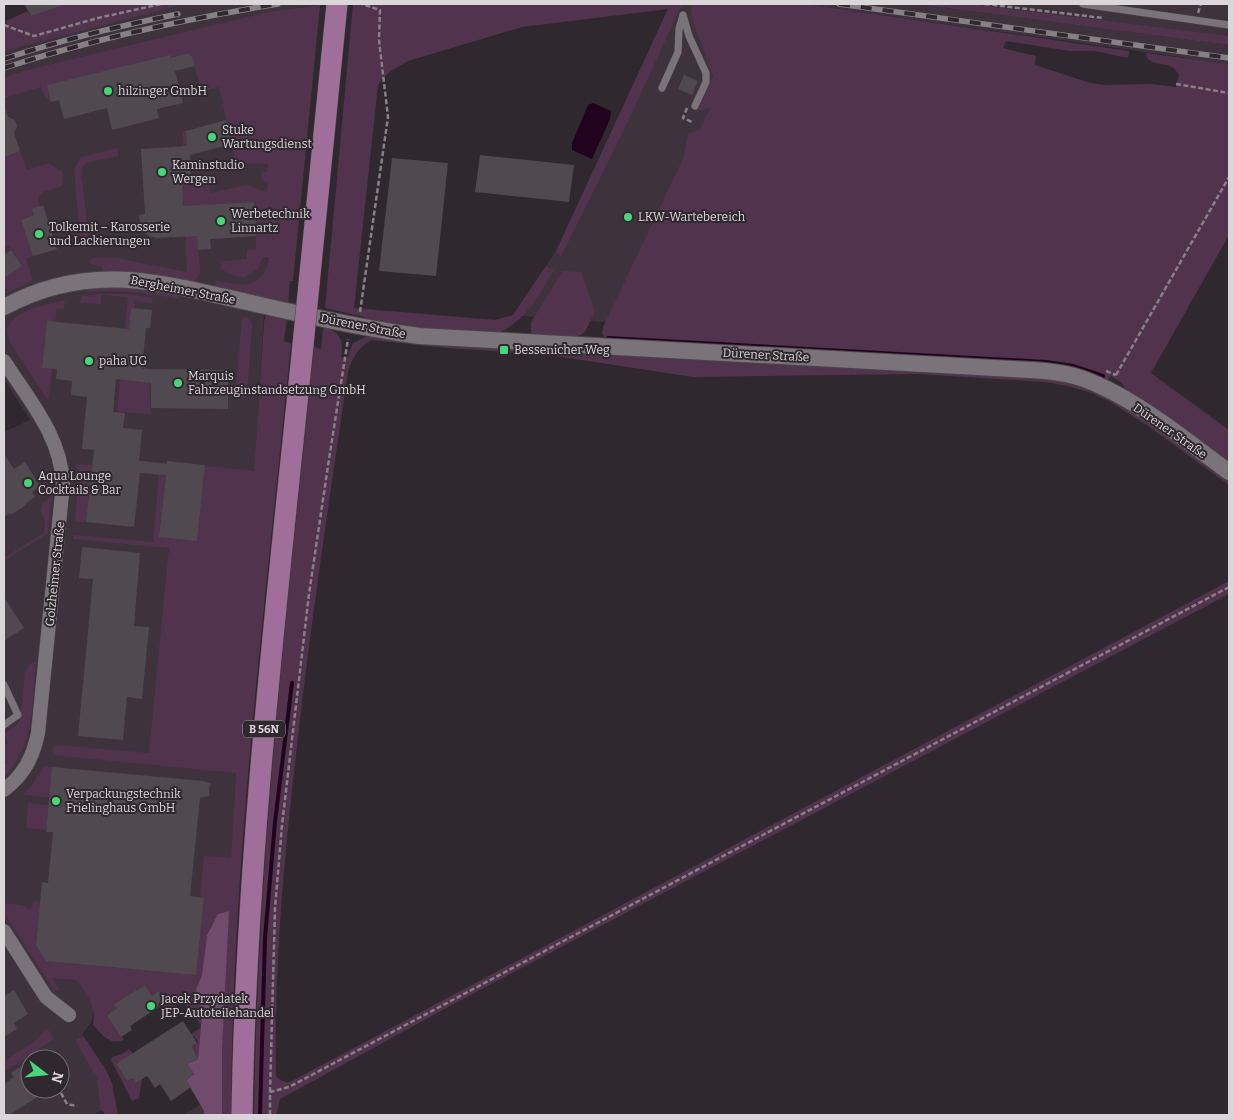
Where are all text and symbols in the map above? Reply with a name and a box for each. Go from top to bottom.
place label: hilzinger GmbH [118,84,207,98]
marker: hilzinger GmbH [102,85,114,97]
place label: Stuke Wartungsdienst [222,123,312,151]
marker: Stuke Wartungsdienst [206,131,218,143]
place label: Kaminstudio Wergen [172,158,244,186]
marker: Kaminstudio Wergen [156,166,168,178]
place label: Werbetechnik Linnartz [231,207,310,235]
place label: LKW-Wartebereich [638,210,746,224]
marker: LKW-Wartebereich [622,211,634,223]
marker: Werbetechnik Linnartz [215,215,227,227]
place label: Tolkemit – Karosserie und Lackierungen [49,220,170,248]
marker: Tolkemit – Karosserie und Lackierungen [33,228,45,240]
street label: Bergheimer Straße [130,273,236,307]
street label: Dürener Straße [319,311,407,341]
place label: Bessenicher Weg [514,343,610,357]
marker: Bessenicher Weg [498,344,510,356]
street label: Dürener Straße [722,346,810,364]
place label: paha UG [99,354,147,368]
marker: paha UG [83,355,95,367]
place label: Marquis Fahrzeuginstandsetzung GmbH [188,369,366,397]
marker: Marquis Fahrzeuginstandsetzung GmbH [172,377,184,389]
street label: Dürener Straße [1131,400,1209,462]
place label: Aqua Lounge Cocktails & Bar [38,469,122,497]
marker: Aqua Lounge Cocktails & Bar [22,477,34,489]
street label: Golzheimer Straße [43,521,67,627]
road number: B 56N [243,721,285,738]
place label: Verpackungstechnik Frielinghaus GmbH [66,787,181,815]
marker: Verpackungstechnik Frielinghaus GmbH [50,795,62,807]
place label: Jacek Przydatek JEP-Autoteilehandel [160,992,275,1020]
marker: Jacek Przydatek JEP-Autoteilehandel [145,1000,157,1012]
north arrow [20,1049,70,1099]
text: N [47,1070,67,1085]

